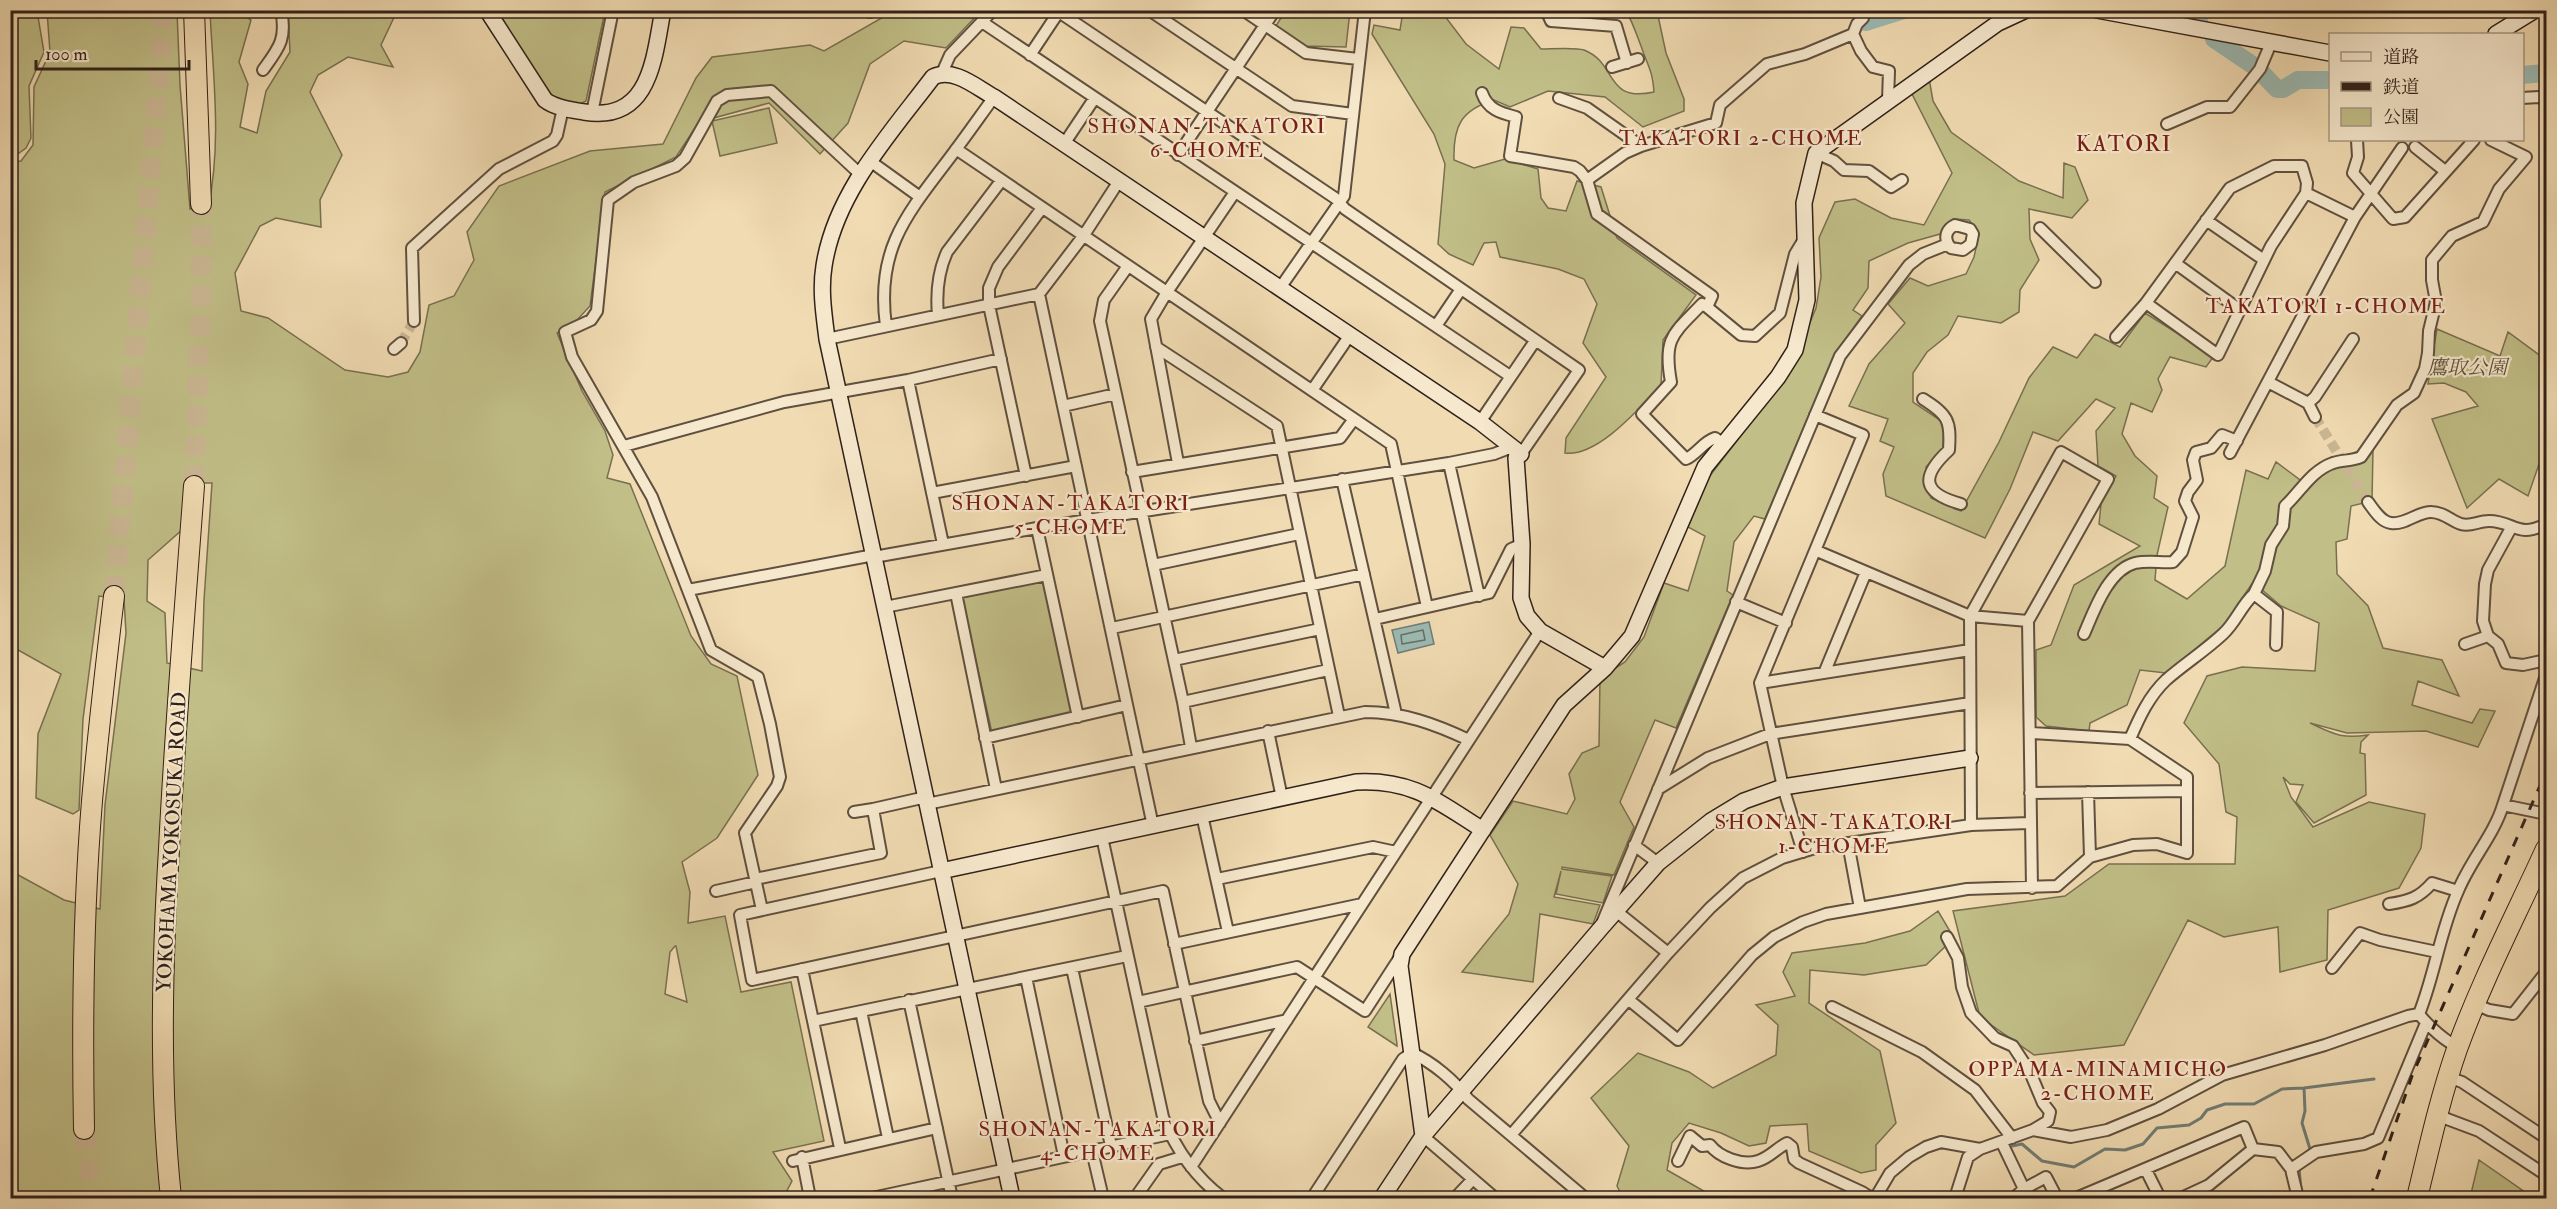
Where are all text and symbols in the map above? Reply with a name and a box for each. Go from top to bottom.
scale bar [36,33,189,71]
legend [2329,33,2524,141]
text: 100 m [45,43,88,66]
text: 道路 [2383,46,2419,69]
text: 鉄道 [2383,76,2419,99]
text: 公園 [2383,106,2419,129]
district label: SHONAN-TAKATORI 6-CHOME [1087,113,1327,164]
district label: TAKATORI 2-CHOME [1619,125,1863,152]
district label: KATORI [2076,130,2172,158]
district label: TAKATORI 1-CHOME [2205,293,2447,320]
park label: 鷹取公園 [2427,355,2510,380]
district label: SHONAN-TAKATORI 5-CHOME [951,490,1191,541]
street label: YOKOHAMA YOKOSUKA ROAD [151,691,192,993]
district label: SHONAN-TAKATORI 1-CHOME [1714,809,1954,860]
district label: OPPAMA-MINAMICHO 2-CHOME [1968,1056,2228,1107]
district label: SHONAN-TAKATORI 4-CHOME [978,1116,1218,1167]

